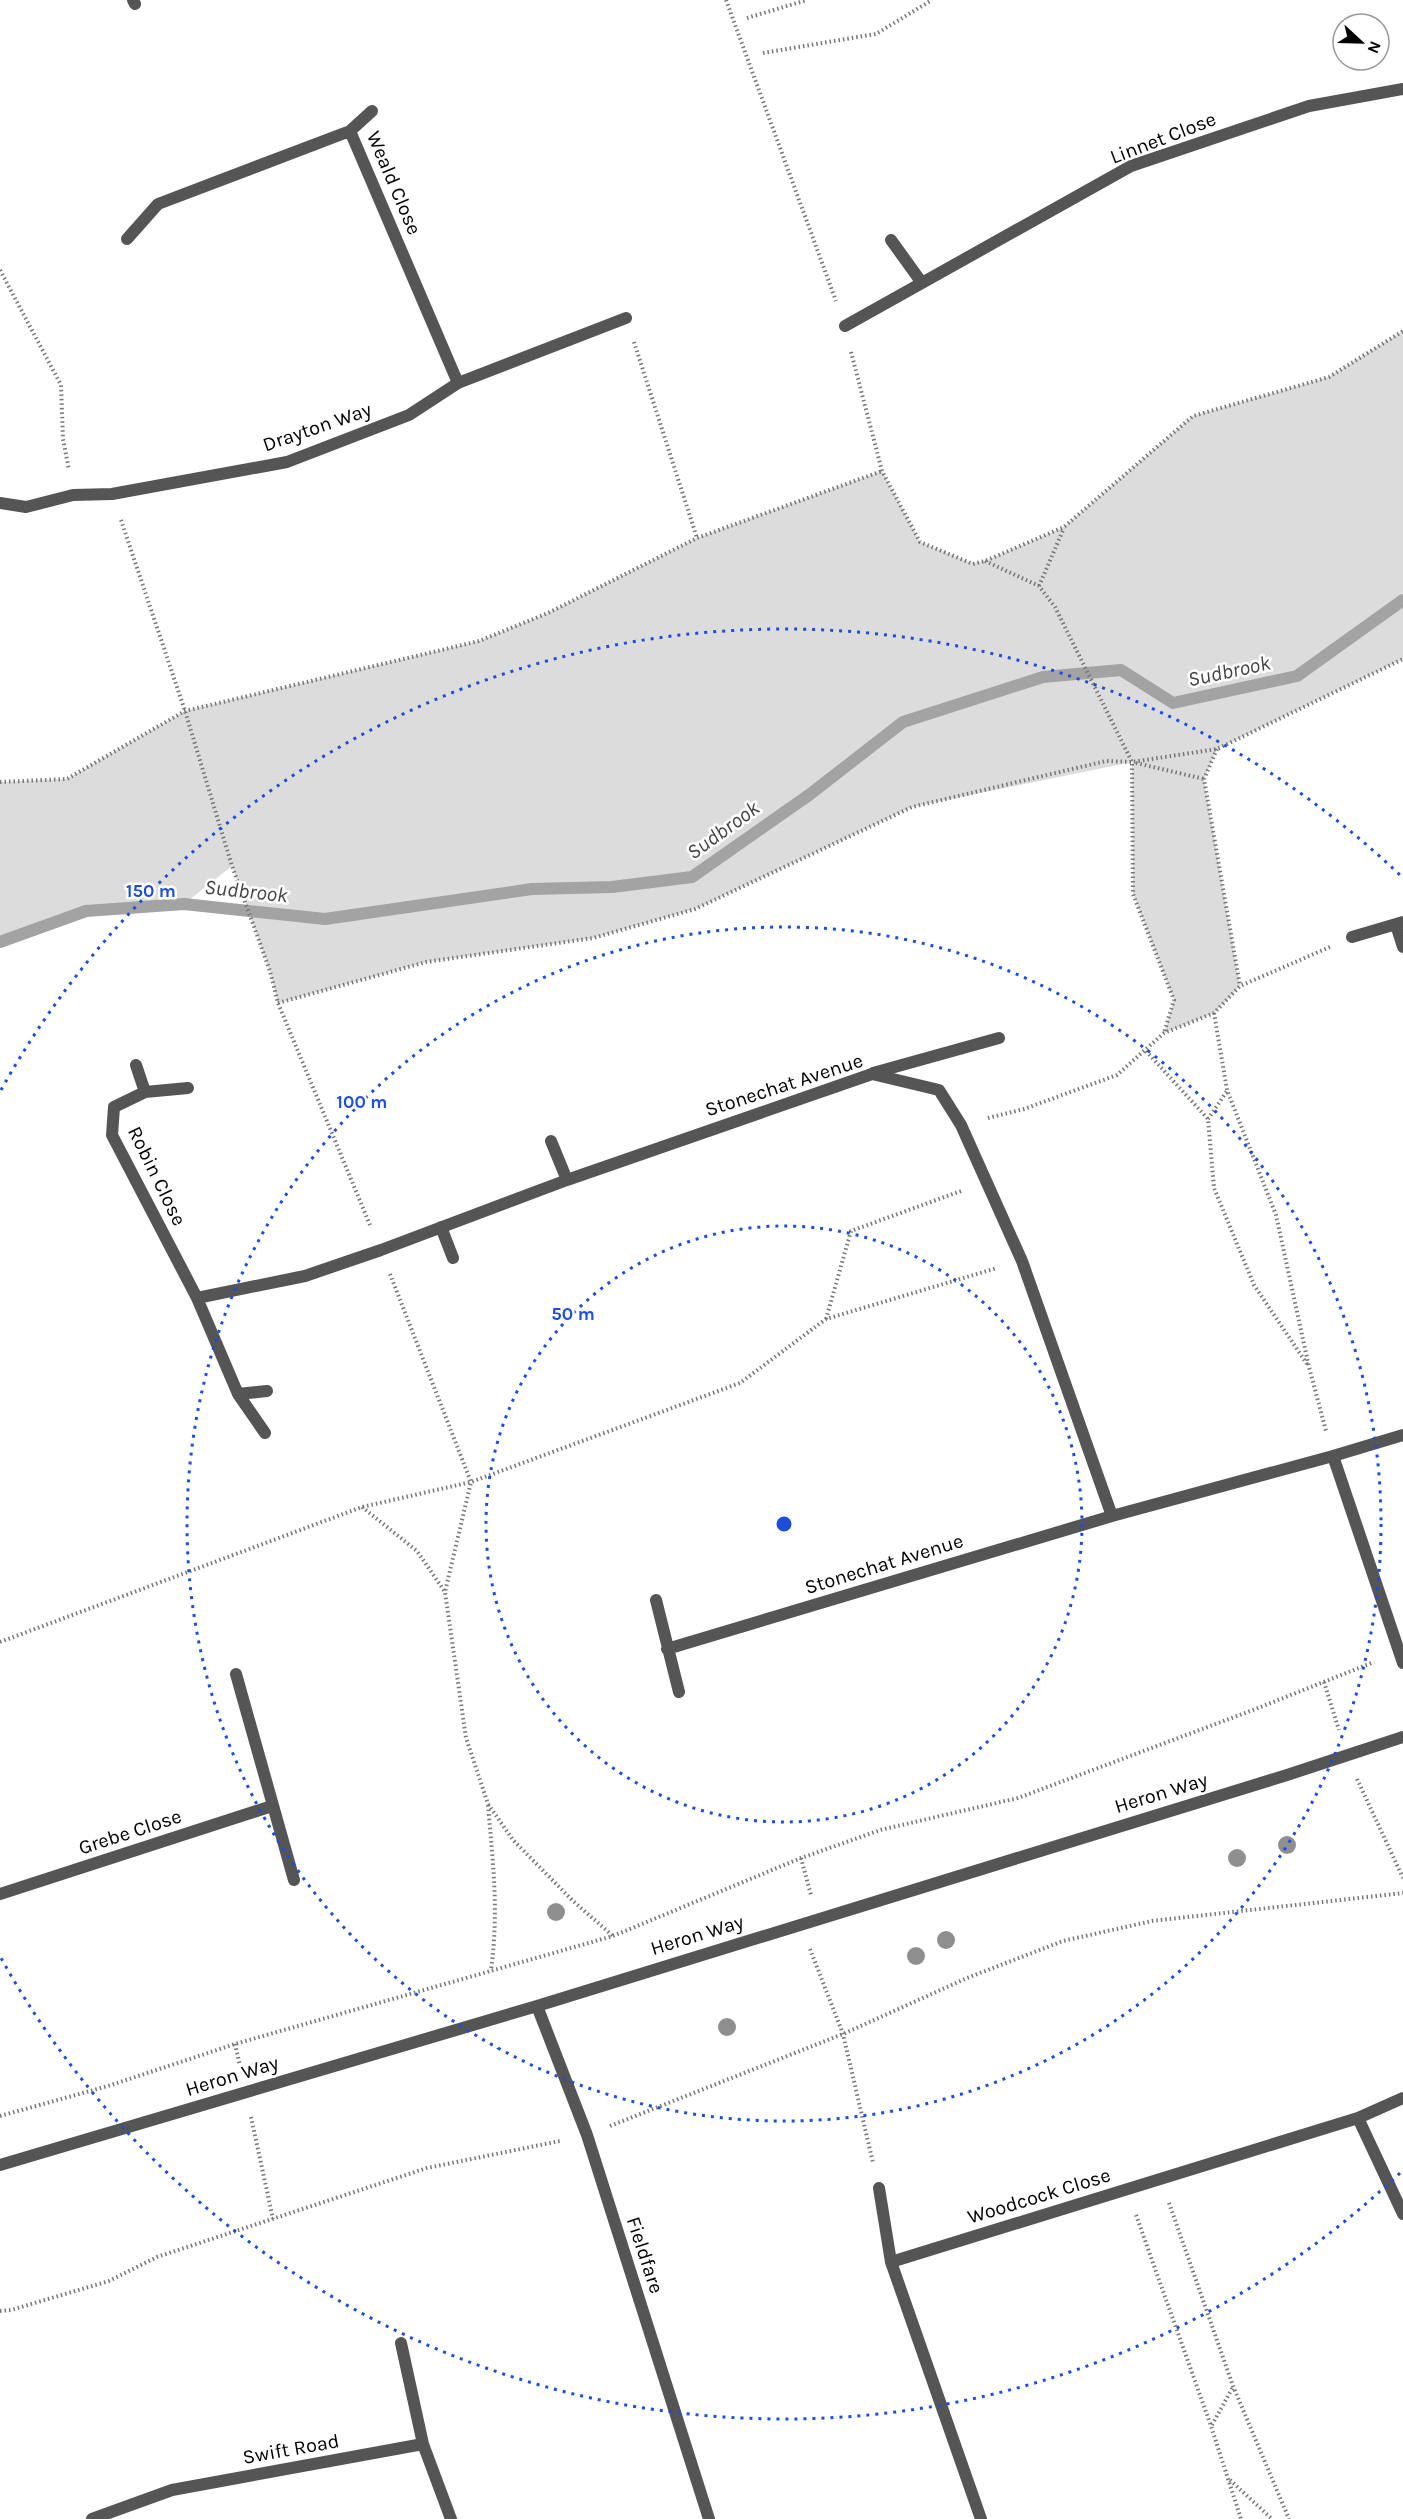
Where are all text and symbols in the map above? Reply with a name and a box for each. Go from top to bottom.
north arrow [1331,12,1391,72]
text: N [1363,39,1385,56]
street label: Linnet Close [1107,107,1219,169]
street label: Weald Close [362,128,426,238]
street label: Drayton Way [260,398,374,456]
water label: Sudbrook [1186,650,1273,691]
water label: Sudbrook [682,796,764,864]
water label: Sudbrook [203,875,289,907]
text: 150 m [126,880,176,902]
street label: Stonechat Avenue [702,1049,866,1121]
text: 100 m [337,1091,387,1113]
street label: Robin Close [123,1123,191,1229]
text: 50 m [551,1303,595,1325]
centre of rings [774,1514,794,1534]
street label: Stonechat Avenue [802,1529,966,1599]
street label: Heron Way [1112,1768,1210,1818]
street label: Grebe Close [76,1805,184,1859]
street label: Heron Way [648,1910,746,1960]
street label: Heron Way [183,2051,281,2101]
street label: Woodcock Close [965,2163,1113,2229]
street label: Fieldfare [622,2214,668,2296]
street label: Swift Road [241,2429,341,2469]

